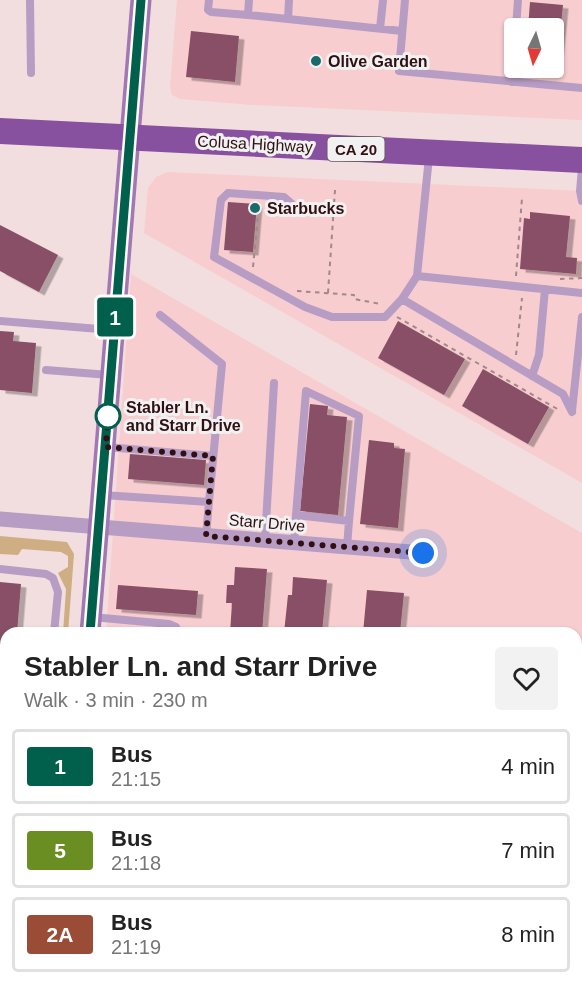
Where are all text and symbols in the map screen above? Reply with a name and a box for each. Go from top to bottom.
north arrow [504,18,564,78]
map controls [504,18,564,78]
place label: Olive Garden [328,53,428,70]
marker: Olive Garden [309,54,323,68]
street label: Colusa Highway [197,132,313,156]
road number: CA 20 [328,137,385,161]
place label: Starbucks [267,200,344,217]
marker: Starbucks [248,201,262,215]
line badge: 1 [96,298,134,336]
text: 1 [109,306,121,329]
place label: Stabler Ln. and Starr Drive [126,399,241,434]
marker: Stabler Ln. and Starr Drive [95,403,121,429]
street label: Starr Drive [228,511,306,535]
your location [408,538,438,568]
button: heart [495,647,558,710]
text: Stabler Ln. and Starr Drive [24,651,377,682]
text: Walk · 3 min · 230 m [24,689,208,711]
text: Bus [111,742,153,767]
text: 4 min [501,754,555,779]
text: 1 [54,755,66,778]
text: 21:15 [111,768,161,790]
text: Bus [111,826,153,851]
text: 7 min [501,838,555,863]
text: 5 [54,839,66,862]
text: 21:18 [111,852,161,874]
text: Bus [111,910,153,935]
text: 8 min [501,922,555,947]
text: 2A [47,923,73,946]
text: 21:19 [111,936,161,958]

